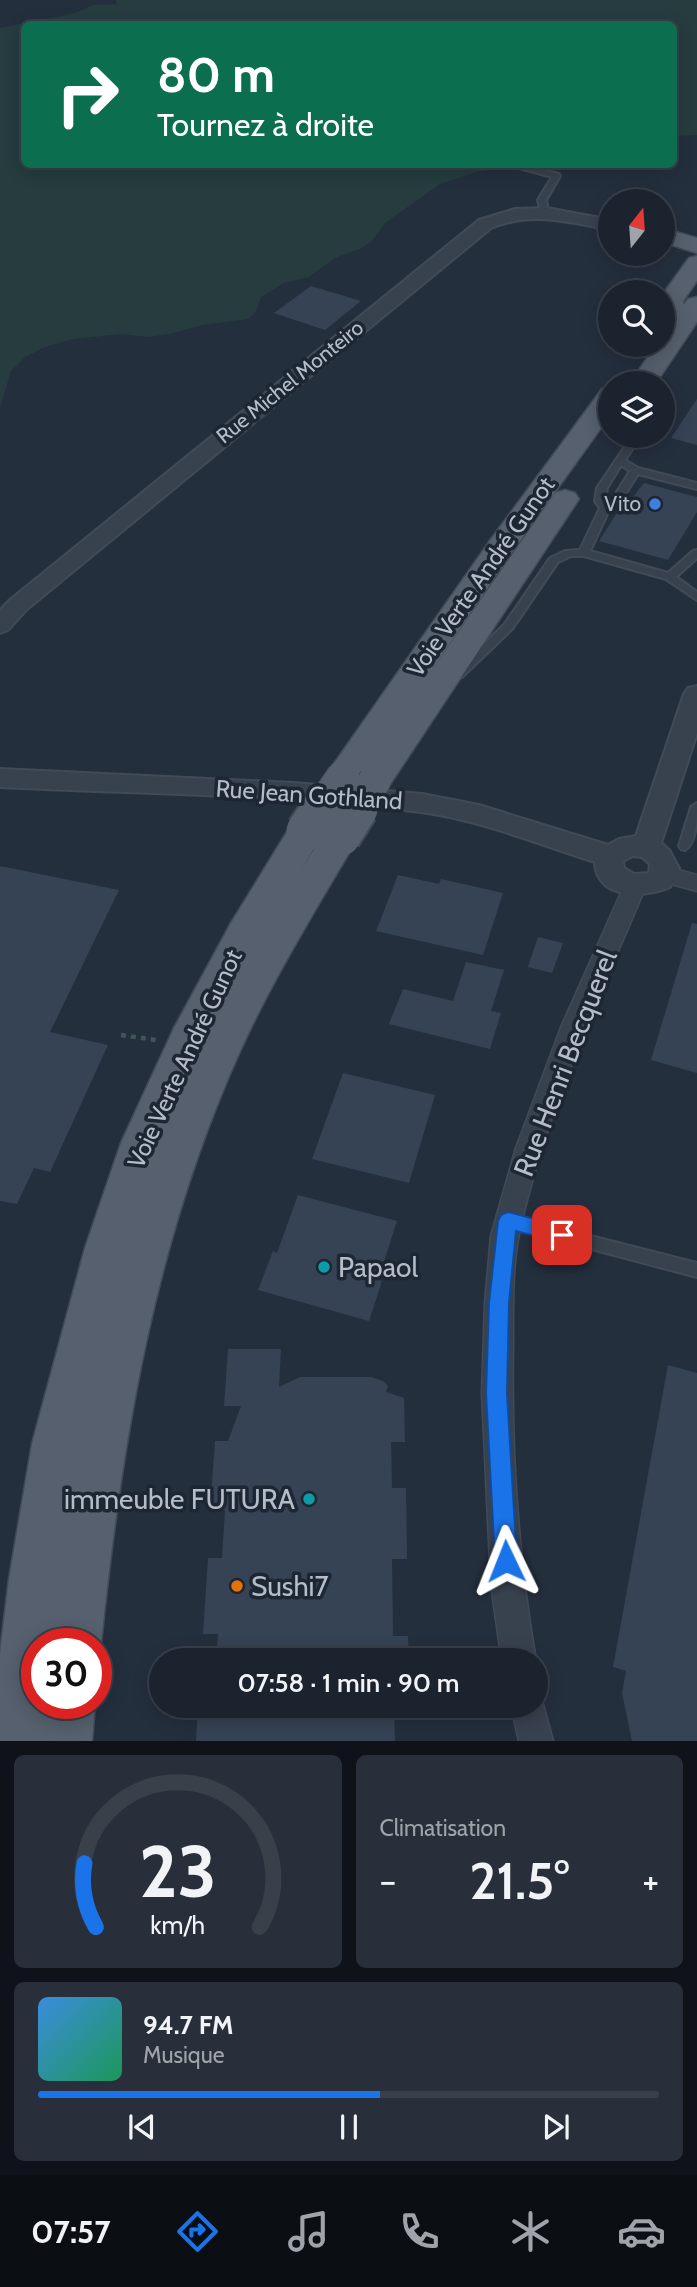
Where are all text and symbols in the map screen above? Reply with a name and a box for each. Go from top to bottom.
text: 80 m [157,45,275,104]
icon: right [42,49,133,140]
text: Tournez à droite [157,105,374,144]
north arrow [598,189,676,266]
map controls [598,189,675,448]
button: search [598,280,675,357]
street label: Rue Michel Monteiro [211,315,368,448]
button: layers [598,371,675,448]
street label: Voie Verte André Gunot [401,471,561,682]
place label: Vito [604,491,641,516]
marker: Vito [647,496,663,512]
street label: Rue Jean Gothland [215,774,403,815]
street label: Voie Verte André Gunot [121,945,248,1173]
street label: Rue Henri Becquerel [506,945,624,1181]
pin [532,1205,592,1265]
icon: arrive [543,1216,581,1254]
place label: Papaol [338,1250,418,1284]
marker: Papaol [316,1259,332,1275]
place label: immeuble FUTURA [64,1482,296,1516]
marker: immeuble FUTURA [301,1491,317,1507]
position arrow [469,1524,543,1598]
place label: Sushi7 [251,1569,329,1603]
marker: Sushi7 [229,1578,245,1594]
speed limit sign: 30 [21,1628,112,1719]
text: 07:58 · 1 min · 90 m [238,1667,459,1699]
text: Climatisation [380,1814,506,1842]
text: 23 [139,1828,217,1916]
text: 21.5° [469,1849,569,1912]
text: − [380,1857,396,1904]
text: + [642,1857,659,1904]
text: km/h [150,1910,205,1940]
text: 94.7 FM [143,2009,234,2041]
text: Musique [143,2041,225,2069]
icon: previous [123,2108,161,2146]
icon: pause [330,2108,368,2146]
icon: next [537,2108,575,2146]
icon: directions [173,2207,222,2256]
icon: music [284,2207,333,2256]
icon: phone [395,2207,444,2256]
icon: climate [506,2207,555,2256]
icon: car [617,2207,666,2256]
text: 07:57 [31,2212,111,2251]

